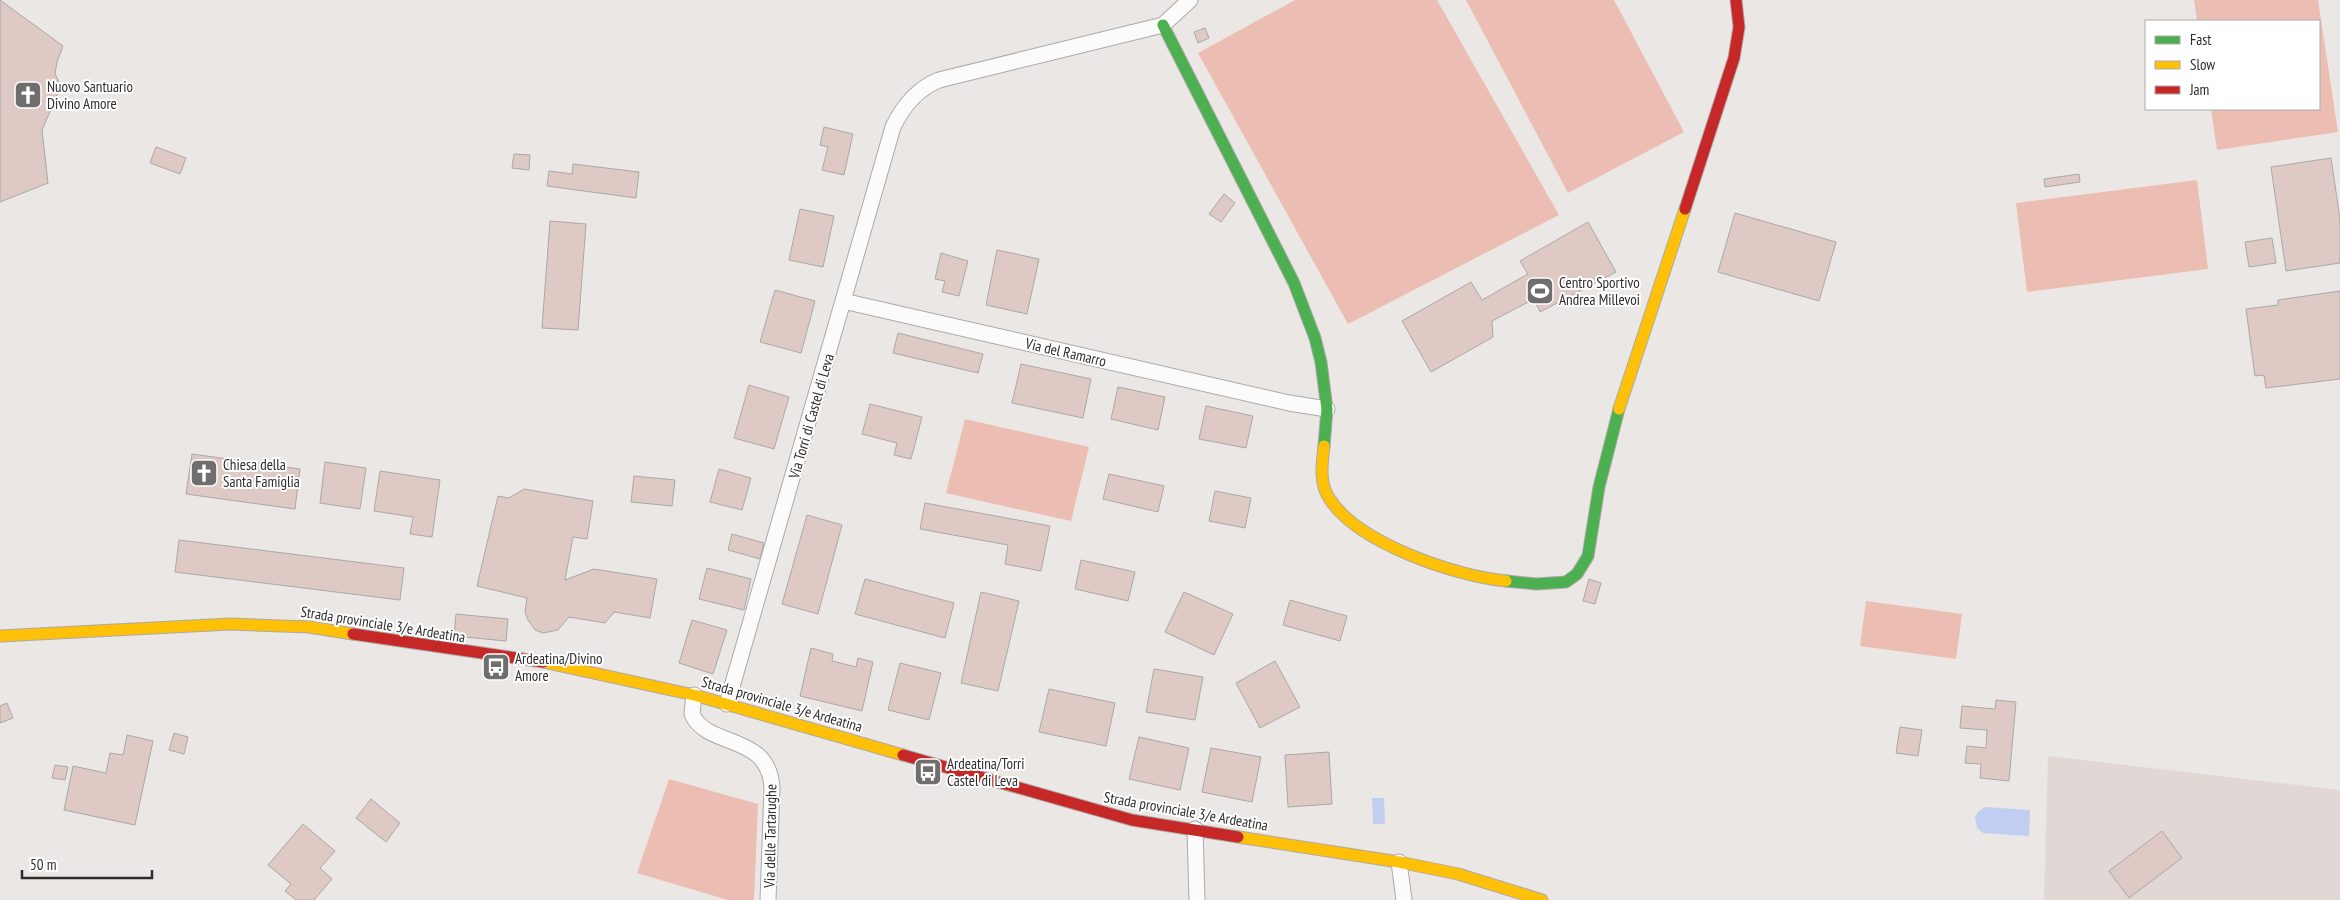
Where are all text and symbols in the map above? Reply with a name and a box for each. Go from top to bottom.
legend [2145,20,2320,110]
text: Fast [2190,30,2211,49]
text: Slow [2190,55,2215,74]
place label: Nuovo Santuario Divino Amore [47,77,133,113]
church icon: Nuovo Santuario Divino Amore [13,80,43,110]
text: Jam [2189,80,2209,99]
place label: Centro Sportivo Andrea Millevoi [1559,273,1640,309]
sports icon: Centro Sportivo Andrea Millevoi [1525,276,1555,306]
street label: Via del Ramarro [1023,333,1108,371]
street label: Via Torri di Castel di Leva [784,351,838,482]
place label: Chiesa della Santa Famiglia [223,455,300,491]
church icon: Chiesa della Santa Famiglia [189,458,219,488]
street label: Strada provinciale 3/e Ardeatina [299,602,467,646]
place label: Ardeatina/Divino Amore [515,649,603,685]
bus stop icon: Ardeatina/Divino Amore [481,652,511,682]
street label: Strada provinciale 3/e Ardeatina [699,672,865,736]
place label: Ardeatina/Torri Castel di Leva [947,754,1024,790]
bus stop icon: Ardeatina/Torri Castel di Leva [913,757,943,787]
street label: Via delle Tartarughe [760,784,780,889]
street label: Strada provinciale 3/e Ardeatina [1102,787,1270,835]
scale bar [22,848,152,880]
text: 50 m [30,855,56,874]

